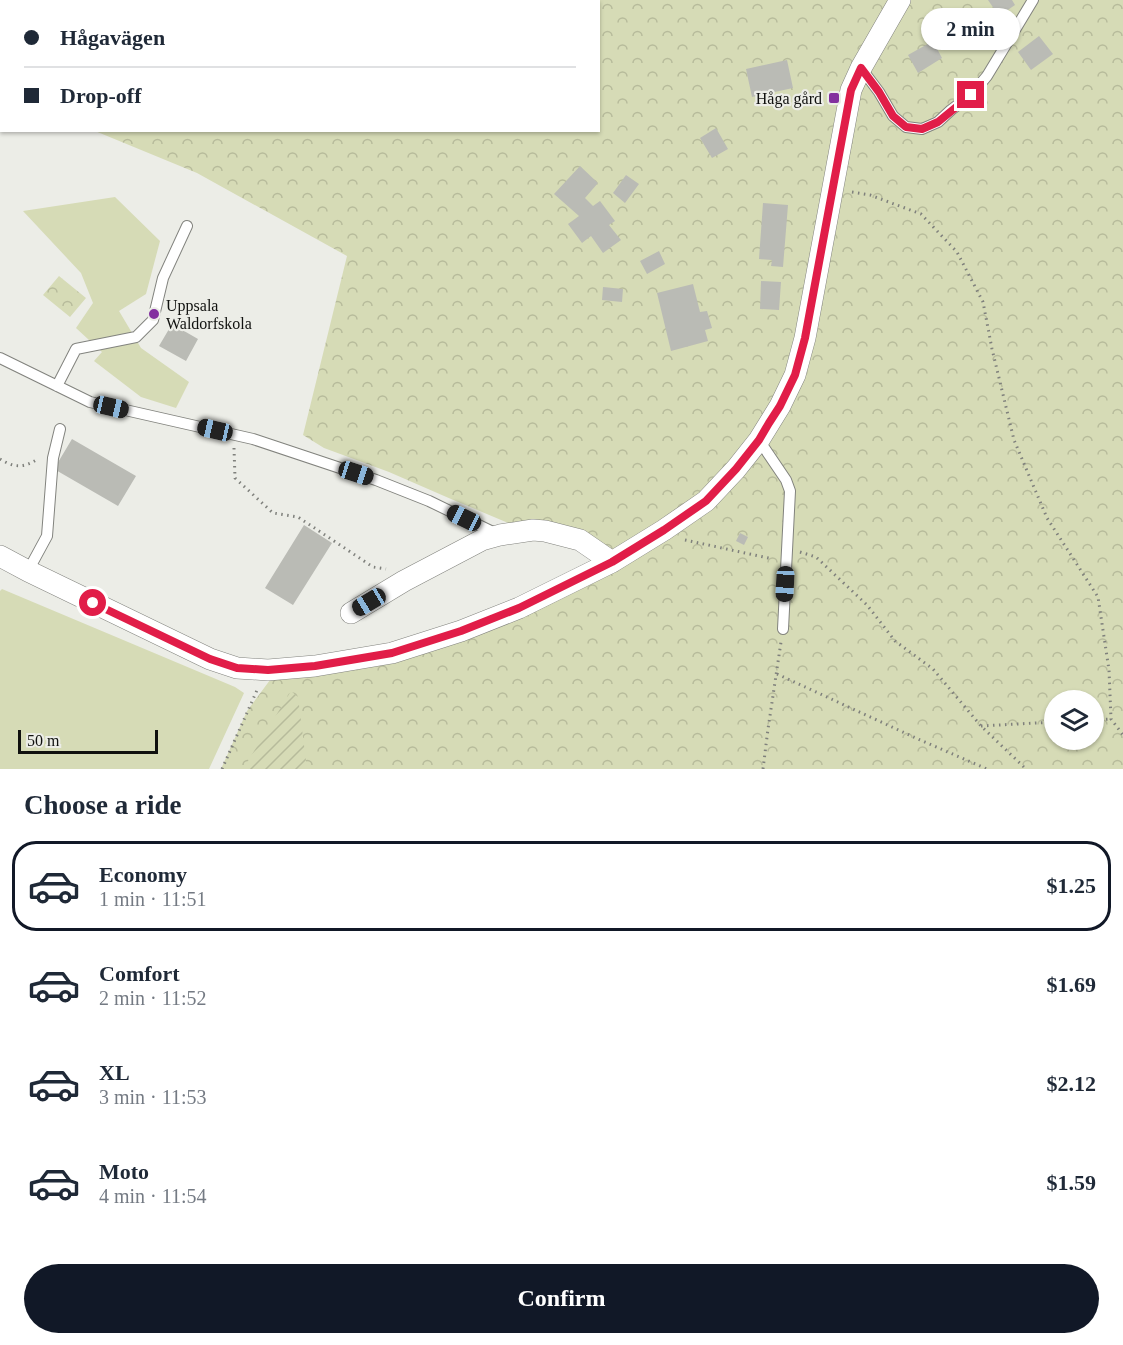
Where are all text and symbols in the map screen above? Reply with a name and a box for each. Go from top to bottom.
callout: 2 min [922,8,1020,50]
text: 2 min [946,18,995,40]
text: Hågavägen [60,25,165,50]
route end [957,81,984,108]
text: Drop-off [60,83,141,108]
place label: Håga gård [756,90,822,108]
marker: Håga gård [827,91,841,105]
place label: Uppsala Waldorfskola [166,297,252,332]
marker: Uppsala Waldorfskola [147,307,161,321]
car [91,394,131,420]
car [195,417,235,443]
car [336,459,376,487]
car [444,502,484,534]
car [775,566,795,602]
car [349,585,389,619]
route start [79,589,106,616]
map controls [1044,690,1104,750]
button: layers [1044,690,1104,750]
scale bar [18,727,158,754]
text: 50 m [27,732,59,749]
text: Choose a ride [24,790,182,820]
icon: car [27,859,81,913]
text: Economy [99,862,187,887]
text: $1.25 [1047,873,1096,898]
text: 1 min · 11:51 [99,888,207,910]
icon: car [27,958,81,1012]
text: Comfort [99,961,180,986]
text: $1.69 [1047,972,1096,997]
text: 2 min · 11:52 [99,987,207,1009]
icon: car [27,1057,81,1111]
text: XL [99,1060,130,1085]
text: $2.12 [1047,1071,1096,1096]
text: 3 min · 11:53 [99,1086,207,1108]
icon: car [27,1156,81,1210]
text: Moto [99,1159,149,1184]
text: $1.59 [1047,1170,1096,1195]
text: 4 min · 11:54 [99,1185,207,1207]
button: Confirm [24,1264,1099,1333]

